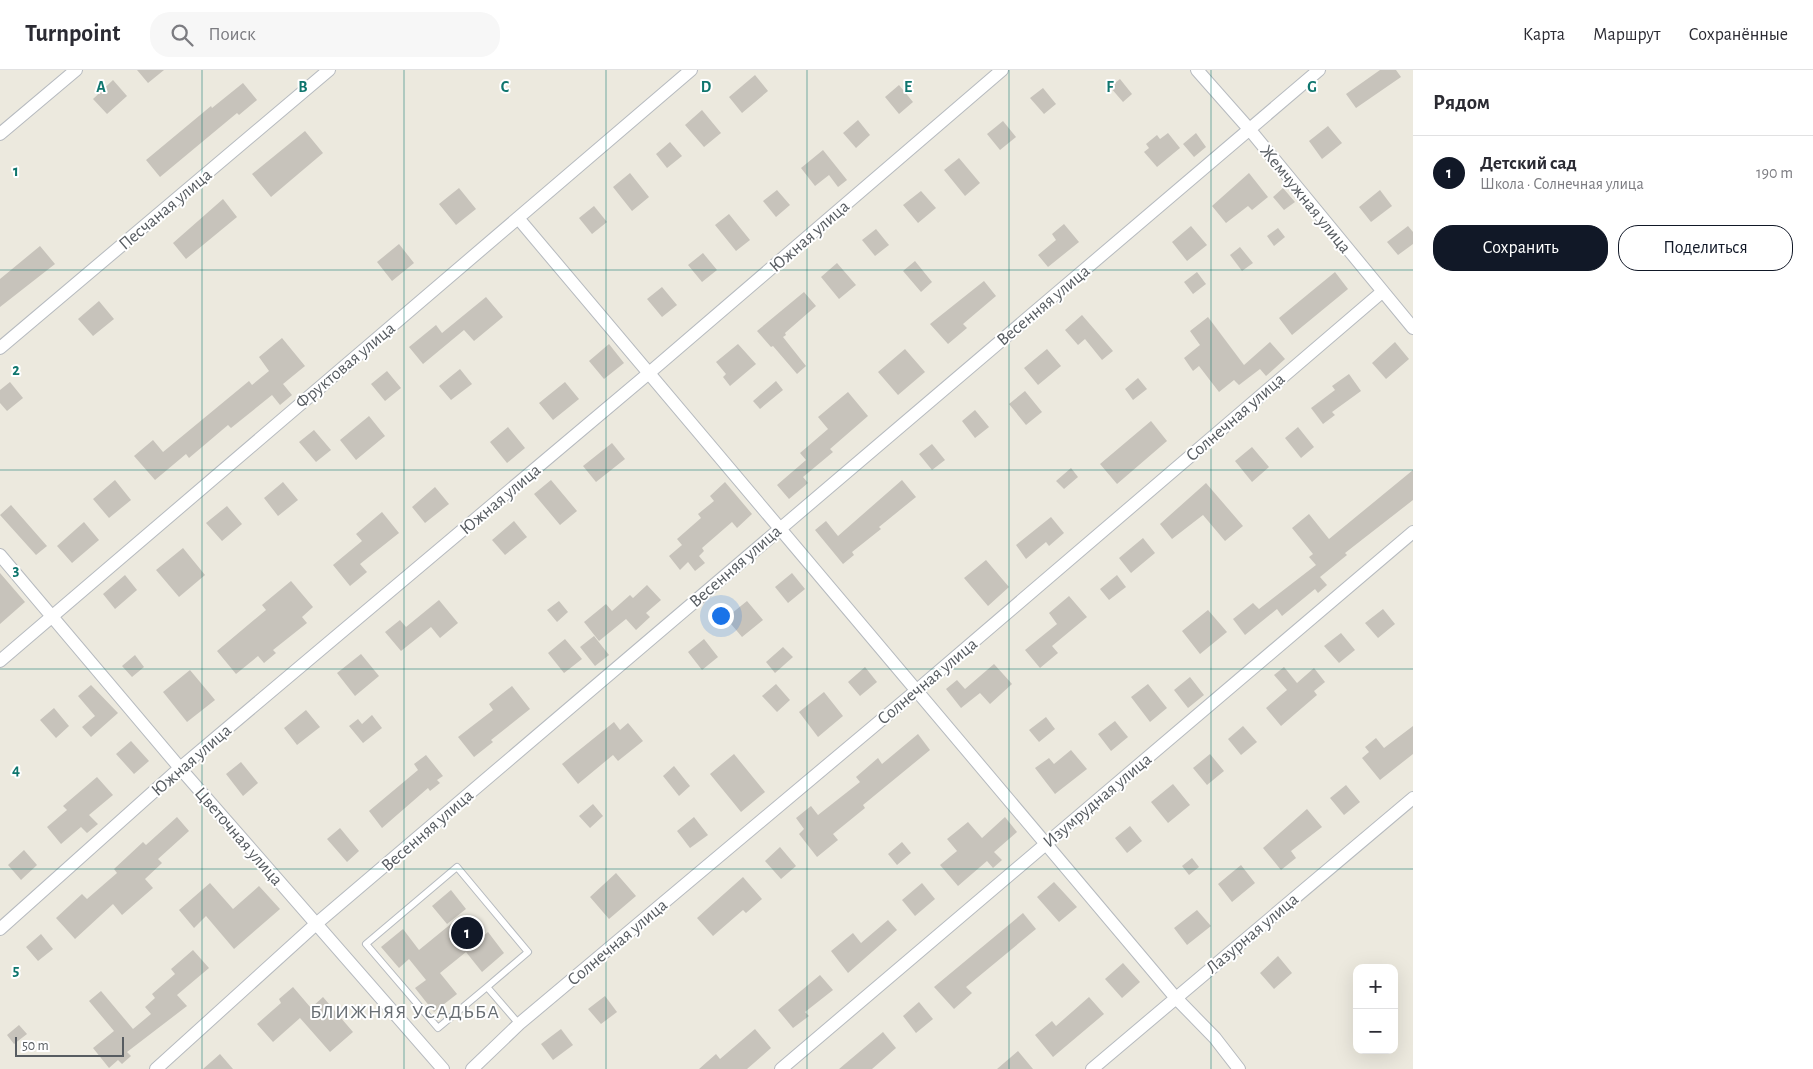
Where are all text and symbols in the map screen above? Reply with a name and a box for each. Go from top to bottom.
search box [150,12,500,57]
icon: search [168,21,196,49]
text: Turnpoint [25,22,120,46]
text: Поиск [208,25,256,44]
text: Карта [1523,26,1565,44]
text: Маршрут [1593,26,1661,44]
text: Сохранённые [1689,26,1788,44]
text: A [96,79,106,95]
text: B [298,79,308,95]
text: C [501,79,510,95]
text: D [701,79,712,95]
text: E [904,79,912,95]
text: F [1106,79,1114,95]
text: G [1307,79,1317,95]
text: Рядом [1433,92,1490,113]
street label: Жемчужная улица [1256,142,1354,257]
text: Детский сад [1480,154,1577,173]
text: 1 [13,163,19,179]
text: 1 [1446,165,1452,181]
text: 190 m [1756,165,1793,181]
street label: Песчаная улица [116,166,216,254]
text: Школа · Солнечная улица [1480,176,1644,192]
street label: Южная улица [766,197,853,276]
button: Сохранить [1433,225,1608,271]
button: Поделиться [1618,225,1793,271]
street label: Весенняя улица [994,262,1094,350]
street label: Фруктовая улица [292,319,399,412]
text: 2 [12,362,20,378]
street label: Солнечная улица [1183,370,1289,465]
street label: Южная улица [457,461,544,539]
street label: Весенняя улица [686,522,785,611]
text: 3 [13,562,20,578]
your location [708,603,734,629]
street label: Солнечная улица [874,635,981,729]
street label: Южная улица [148,721,235,800]
street label: Изумрудная улица [1040,750,1155,851]
text: 4 [12,762,20,778]
street label: Цветочная улица [191,784,286,889]
street label: Весенняя улица [378,786,477,875]
street label: Лазурная улица [1203,890,1302,977]
street label: Солнечная улица [564,896,671,990]
pin: 1 [451,914,483,952]
text: 5 [13,962,20,978]
map controls [1353,964,1398,1054]
button: + [1353,964,1398,1009]
district label: БЛИЖНЯЯ УСАДЬБА [310,1002,500,1022]
button: − [1353,1009,1398,1054]
scale bar [15,1034,124,1057]
text: 50 m [22,1039,49,1053]

